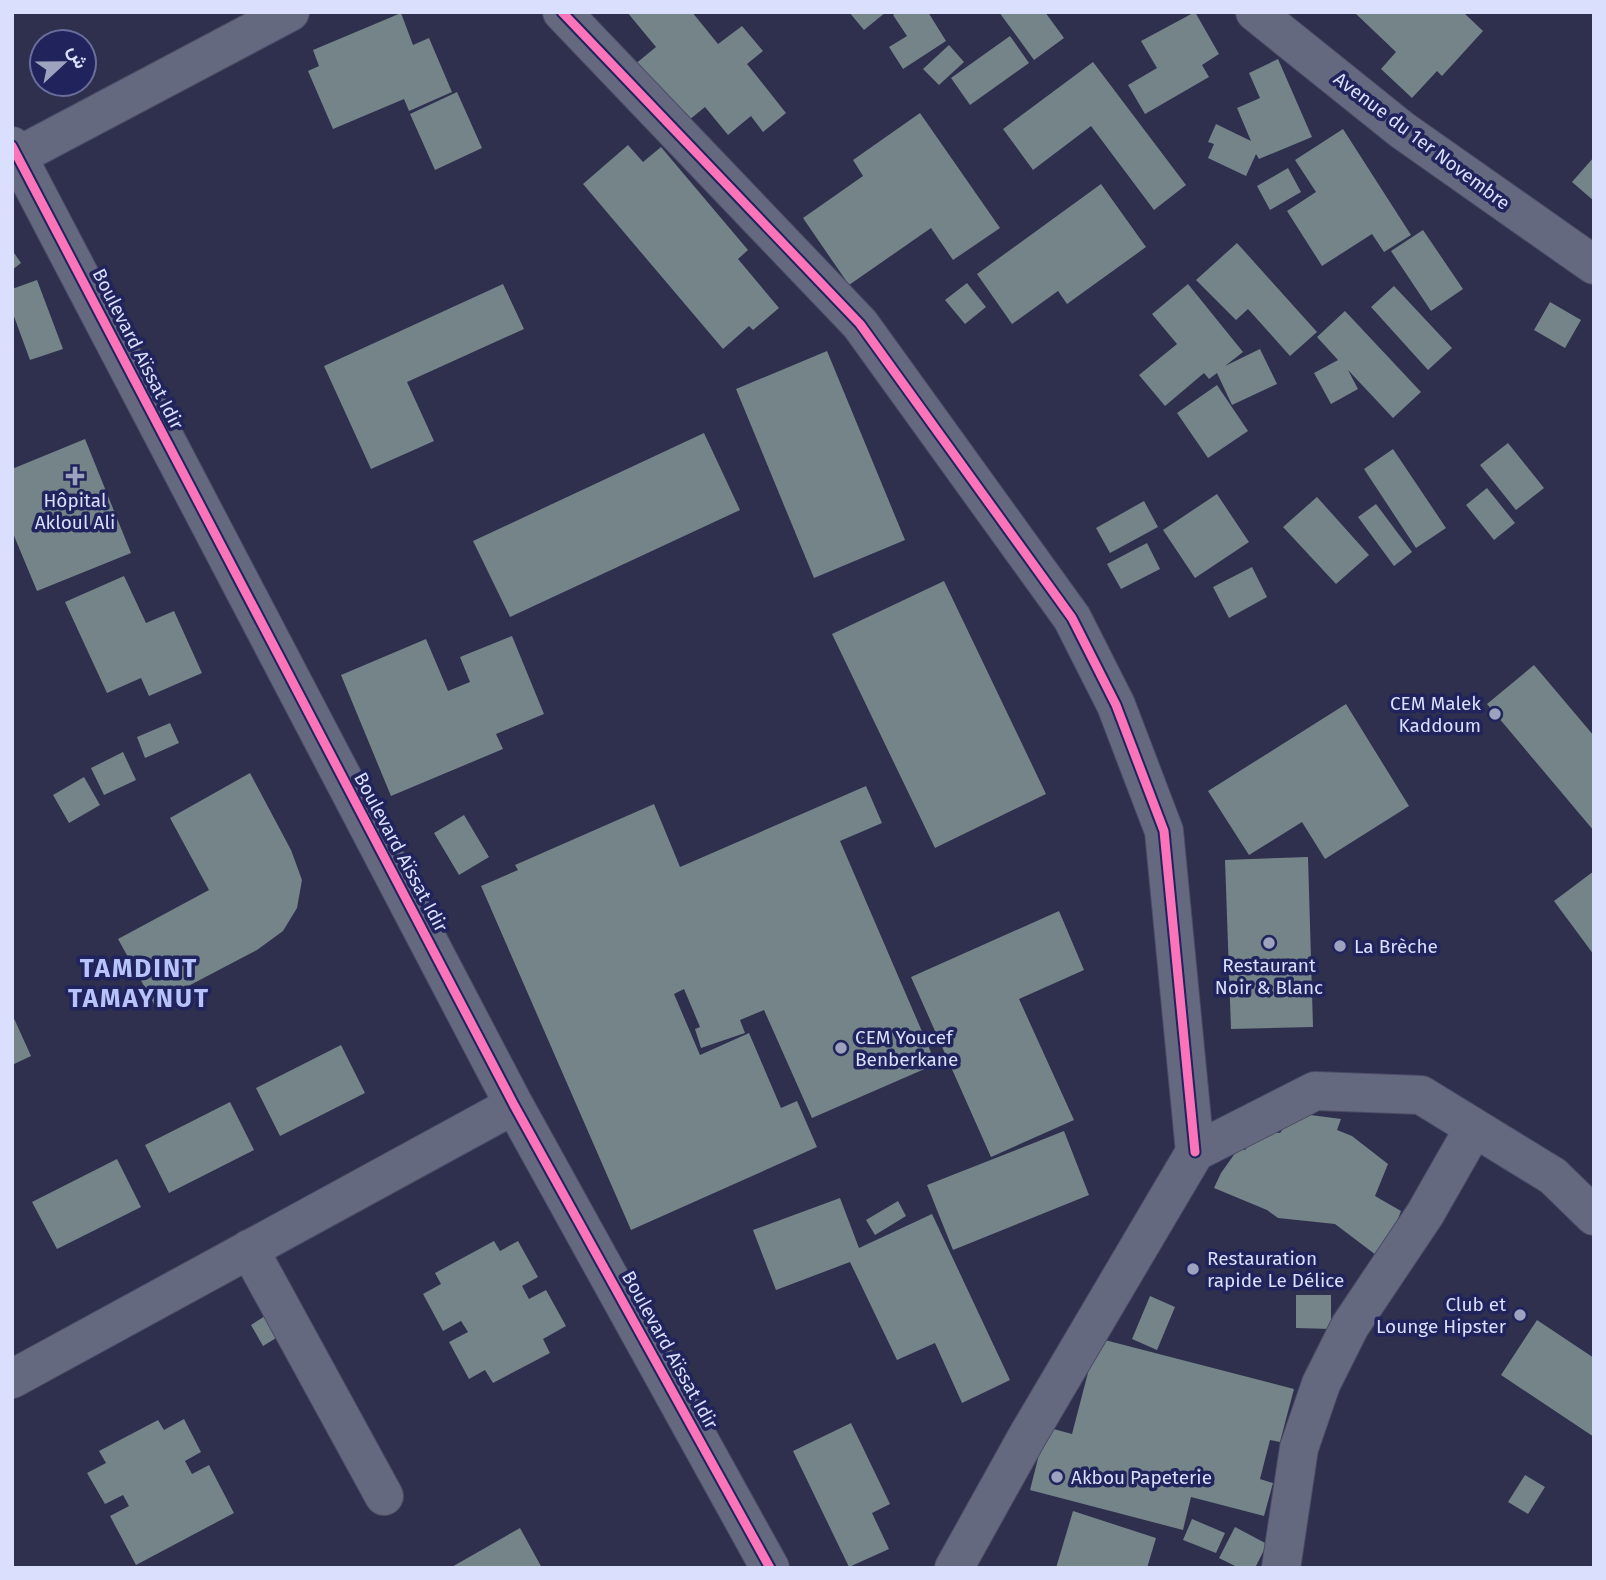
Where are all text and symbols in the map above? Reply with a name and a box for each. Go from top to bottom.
north arrow [28,28,98,98]
text: ش [63,42,93,72]
street label: Avenue du 1er Novembre [1329,67,1515,215]
street label: Boulevard Aïssat Idir [87,265,189,434]
marker: Hôpital Akloul Ali [65,466,85,486]
place label: Hôpital Akloul Ali [35,489,115,534]
place label: CEM Malek Kaddoum [1390,692,1481,737]
marker: CEM Malek Kaddoum [1487,706,1503,722]
street label: Boulevard Aïssat Idir [349,768,453,936]
marker: Restaurant Noir & Blanc [1261,935,1277,951]
place label: La Brèche [1354,935,1438,958]
marker: La Brèche [1332,938,1348,954]
district label: TAMDINT TAMAYNUT [68,953,210,1014]
place label: Restaurant Noir & Blanc [1215,954,1323,999]
place label: CEM Youcef Benberkane [855,1026,958,1071]
marker: CEM Youcef Benberkane [833,1040,849,1056]
place label: Restauration rapide Le Délice [1207,1247,1344,1292]
marker: Restauration rapide Le Délice [1185,1261,1201,1277]
street label: Boulevard Aïssat Idir [617,1267,723,1434]
place label: Club et Lounge Hipster [1376,1293,1507,1338]
marker: Club et Lounge Hipster [1512,1307,1528,1323]
place label: Akbou Papeterie [1071,1466,1212,1489]
marker: Akbou Papeterie [1049,1469,1065,1485]

